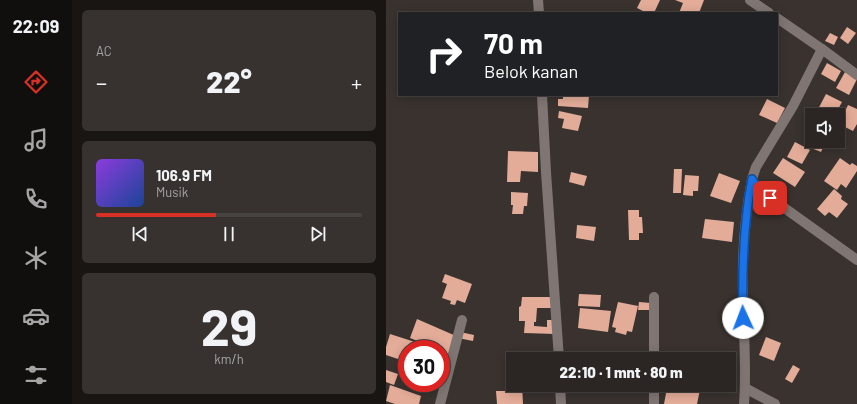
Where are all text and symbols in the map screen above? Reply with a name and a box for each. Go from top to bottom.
text: 22:09 [13,15,59,37]
text: 70 m [484,26,543,60]
icon: right [418,28,470,80]
text: AC [96,43,112,59]
text: Belok kanan [484,60,578,82]
text: 22° [206,63,252,99]
icon: directions [22,68,50,96]
text: − [96,69,107,95]
text: + [351,69,362,95]
map controls [805,108,845,148]
button: sound [805,108,845,148]
icon: music [22,126,50,154]
text: 106.9 FM [156,166,212,184]
pin [753,181,787,215]
text: Musik [156,184,188,200]
icon: phone [22,185,50,213]
icon: arrive [759,187,781,209]
icon: previous [129,223,151,245]
icon: pause [218,223,240,245]
icon: next [307,223,329,245]
icon: climate [22,244,50,272]
text: 29 [201,294,257,356]
position arrow [722,297,764,339]
icon: car [22,302,50,330]
speed limit sign: 30 [398,340,450,392]
text: km/h [214,351,244,367]
icon: filters [22,361,50,389]
text: 22:10 · 1 mnt · 80 m [559,363,683,381]

